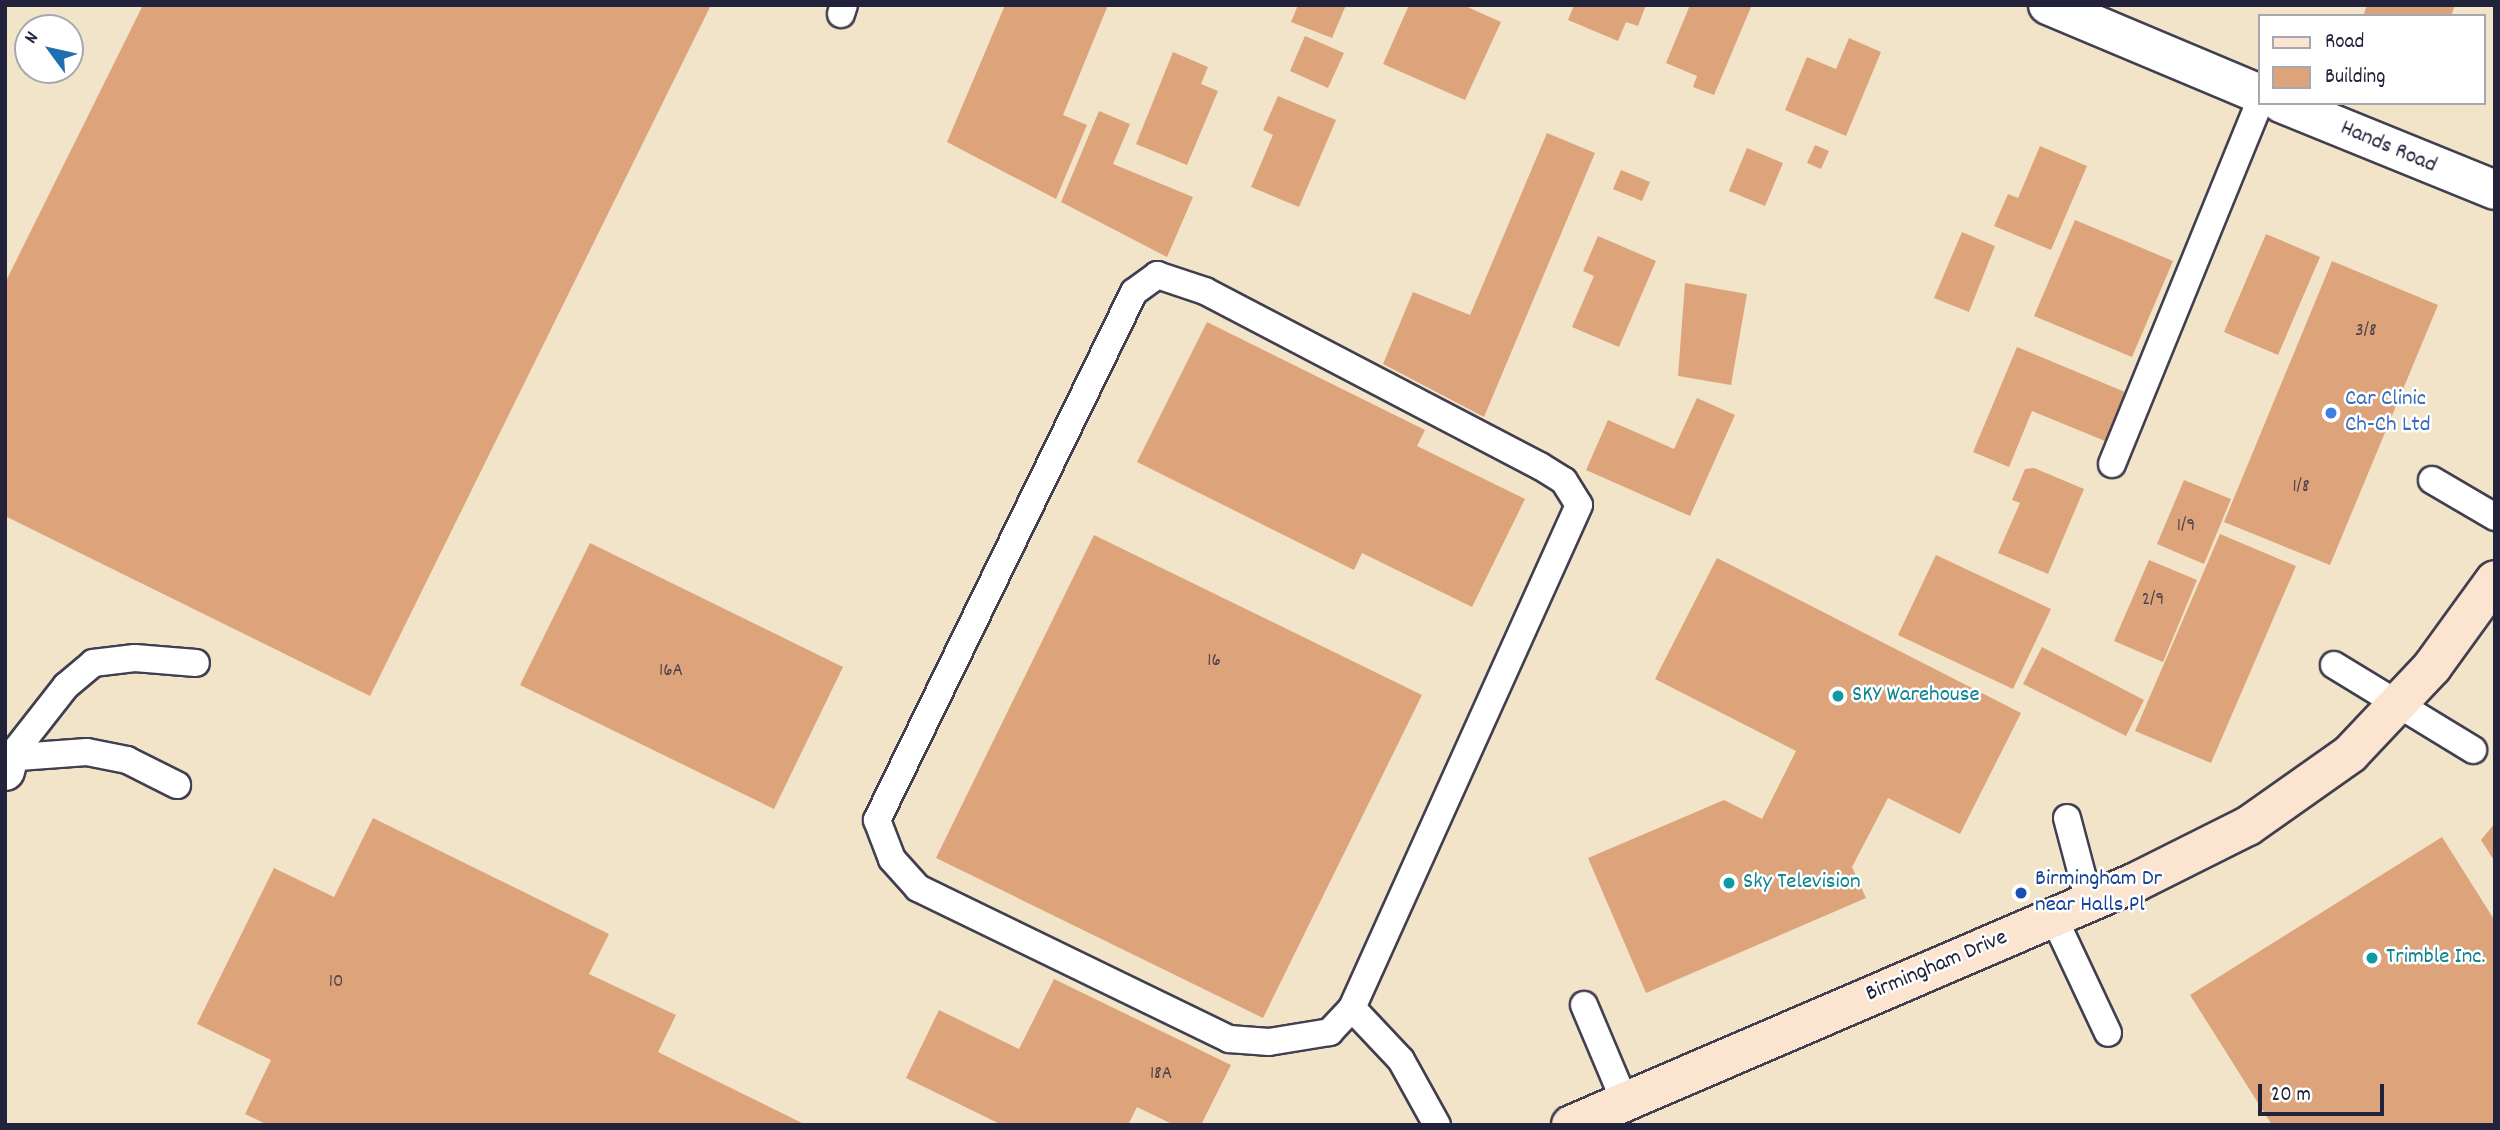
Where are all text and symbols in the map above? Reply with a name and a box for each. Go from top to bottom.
north arrow [14,14,84,84]
legend [2258,14,2486,105]
text: N [19,27,47,50]
text: Road [2325,28,2364,58]
text: Building [2325,63,2385,93]
street label: Hands Road [2336,115,2440,181]
house number: 3/8 [2355,321,2377,343]
place label: Car Clinic Ch-Ch Ltd [2345,386,2431,440]
marker: Car Clinic Ch-Ch Ltd [2323,405,2339,421]
house number: 1/8 [2292,477,2310,499]
house number: 1/9 [2177,516,2195,538]
house number: 2/9 [2142,590,2164,612]
house number: 16 [1207,651,1221,673]
house number: 16A [659,661,683,683]
place label: SKY Warehouse [1852,682,1980,710]
marker: SKY Warehouse [1830,688,1846,704]
place label: Birmingham Dr near Halls Pl [2035,866,2162,920]
place label: Sky Television [1743,869,1861,897]
marker: Sky Television [1721,875,1737,891]
marker: Birmingham Dr near Halls Pl [2013,885,2029,901]
street label: Birmingham Drive [1862,925,2012,1009]
place label: Trimble Inc. [2386,944,2485,972]
marker: Trimble Inc. [2364,950,2380,966]
house number: 10 [329,972,343,994]
house number: 18A [1150,1064,1172,1086]
scale bar [2262,1070,2388,1114]
text: 20 m [2271,1081,2311,1111]

